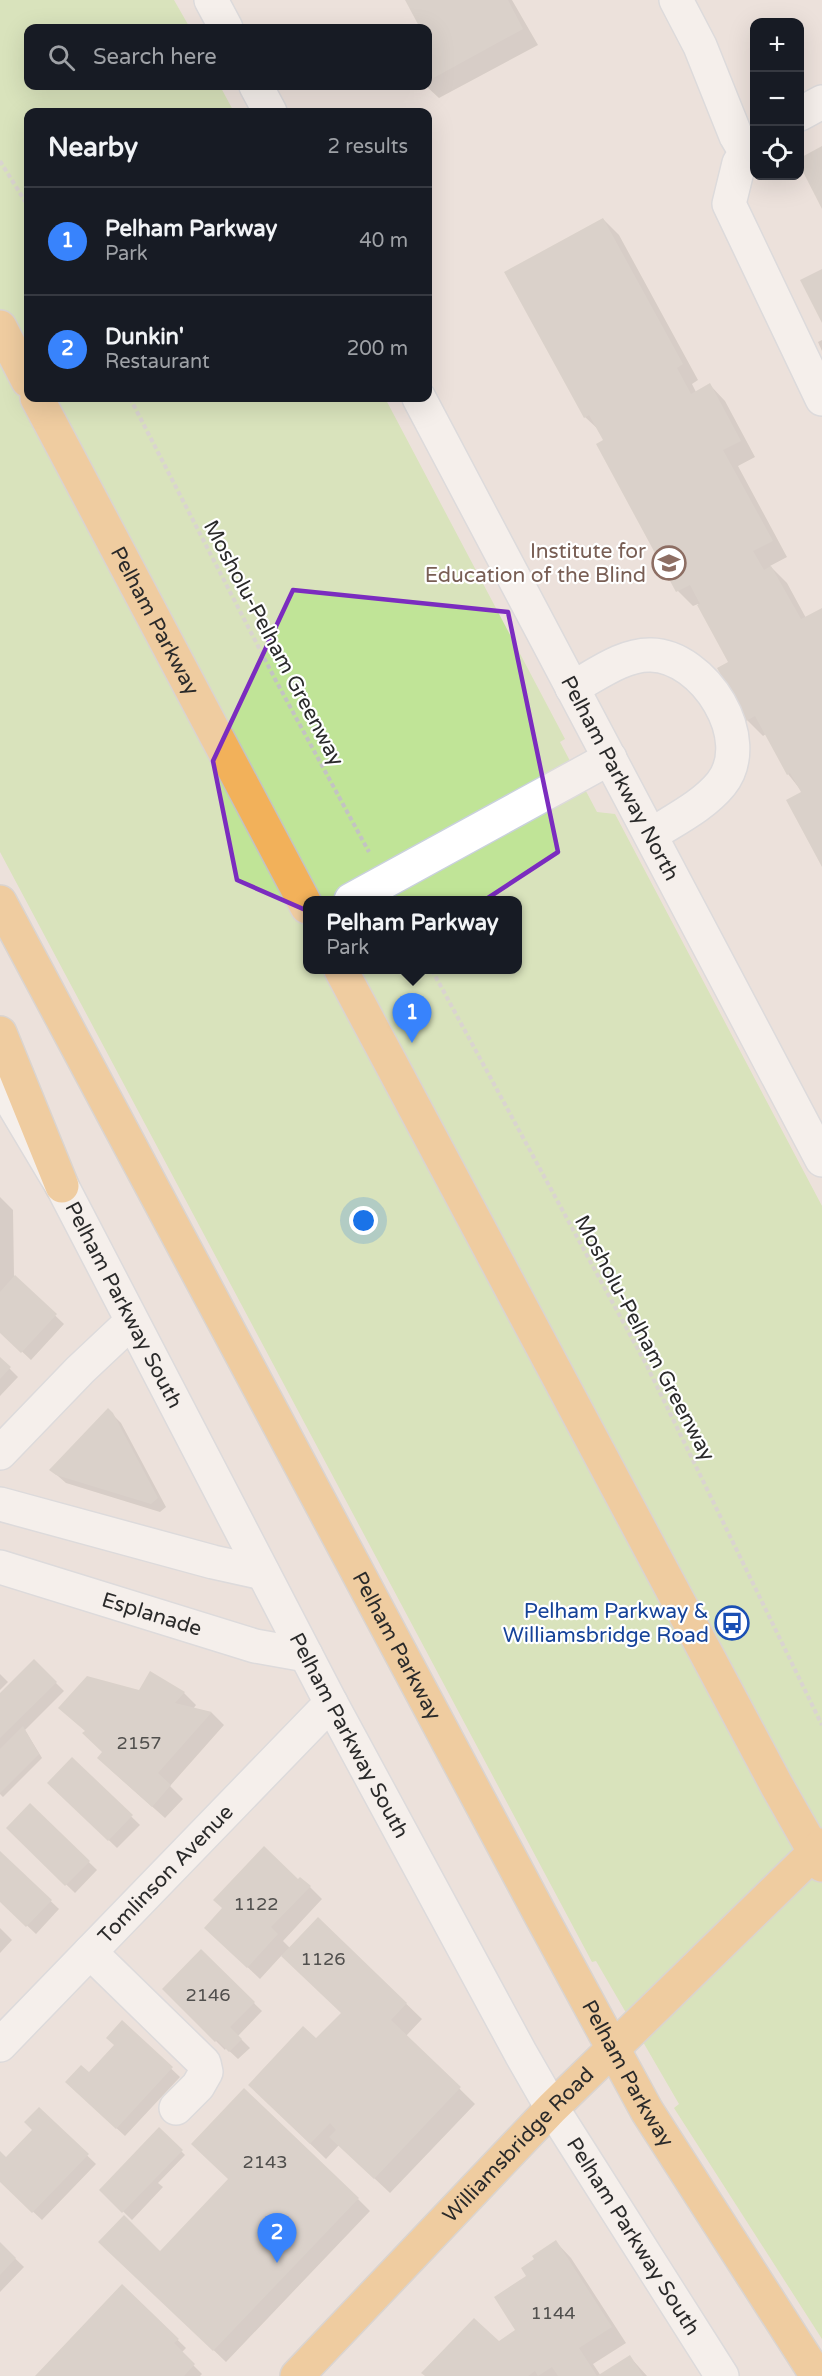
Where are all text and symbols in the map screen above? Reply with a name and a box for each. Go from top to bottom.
map controls [750,18,804,180]
button: + [750,18,804,72]
search box [24,24,432,90]
icon: search [45,41,78,74]
text: Search here [93,44,217,70]
button: − [750,72,804,126]
button: locate [750,126,804,180]
text: Nearby [48,132,138,163]
text: 2 results [328,135,408,159]
text: Pelham Parkway [105,216,277,242]
text: 1 [61,229,74,253]
text: 40 m [359,229,408,253]
text: Park [105,242,148,266]
text: Dunkin' [105,324,184,350]
text: 2 [61,337,74,361]
text: 200 m [347,337,408,361]
text: Restaurant [105,350,210,374]
street label: Mosholu-Pelham Greenway [198,516,349,770]
place label: Institute for Education of the Blind [425,539,646,588]
street label: Pelham Parkway [105,542,204,699]
school or university icon: Institute for Education of the Blind [651,545,687,581]
street label: Pelham Parkway North [555,672,684,885]
popup [303,896,522,974]
text: Pelham Parkway [326,910,499,936]
text: Park [326,936,369,960]
pin: 1 [392,994,432,1043]
street label: Pelham Parkway South [59,1197,187,1413]
your location [349,1206,378,1235]
street label: Mosholu-Pelham Greenway [569,1211,720,1465]
street label: Pelham Parkway [347,1567,446,1724]
street label: Esplanade [99,1587,205,1642]
place label: Pelham Parkway & Williamsbridge Road [503,1599,709,1648]
bus stop icon: Pelham Parkway & Williamsbridge Road [714,1605,750,1641]
street label: Pelham Parkway South [284,1629,414,1843]
house number: 2157 [116,1732,162,1754]
street label: Tomlinson Avenue [93,1800,239,1949]
house number: 1122 [233,1893,279,1915]
house number: 1126 [300,1948,346,1970]
house number: 2146 [185,1984,231,2006]
street label: Pelham Parkway [576,1996,679,2152]
street label: Williamsbridge Road [438,2062,599,2228]
street label: Pelham Parkway South [561,2133,705,2340]
house number: 2143 [242,2151,288,2173]
pin: 2 [258,2214,296,2263]
house number: 1144 [530,2302,576,2324]

